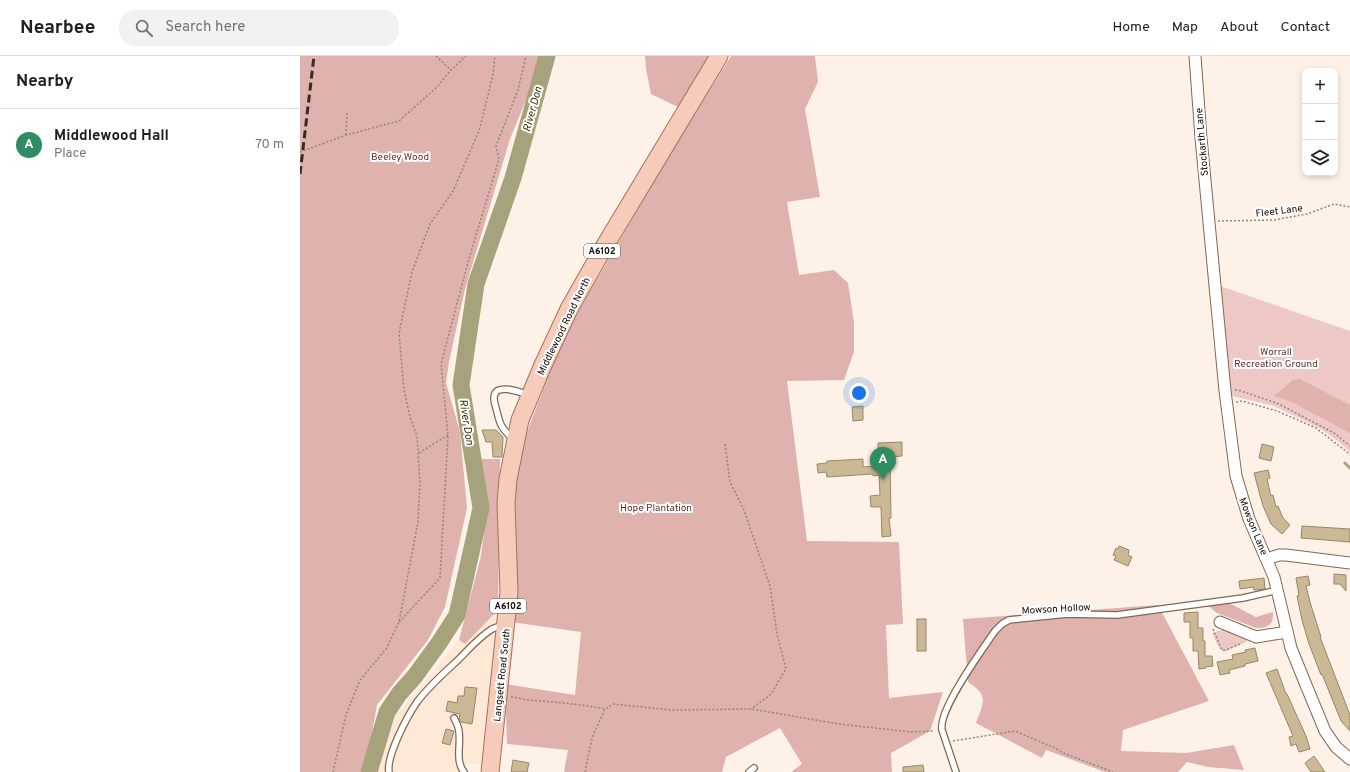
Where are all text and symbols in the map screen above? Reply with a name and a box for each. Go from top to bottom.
search box [119,10,399,46]
text: Nearbee [20,16,95,40]
icon: search [133,17,155,39]
text: Search here [165,18,245,37]
text: Home [1113,19,1150,36]
text: Map [1172,19,1198,36]
text: About [1220,19,1259,36]
text: Contact [1281,19,1330,36]
map controls [1302,68,1338,176]
button: + [1302,68,1338,104]
text: Nearby [16,71,73,93]
water label: River Don [520,85,546,133]
button: − [1302,104,1338,140]
street label: Stockarth Lane [1193,107,1212,177]
text: Middlewood Hall [54,127,169,146]
text: A [24,137,34,153]
text: 70 m [255,137,284,153]
button: layers [1302,140,1338,176]
text: Place [54,146,86,162]
park label: Beeley Wood [371,151,429,164]
street label: Fleet Lane [1255,202,1303,221]
road number: A6102 [584,244,620,258]
street label: Middlewood Road North [535,275,594,378]
park label: Worrall Recreation Ground [1234,346,1318,371]
your location [849,383,869,403]
water label: River Don [455,398,477,446]
pin: A [870,447,896,480]
street label: Mowson Lane [1235,496,1270,557]
park label: Hope Plantation [620,502,692,515]
road number: A6102 [490,599,526,613]
street label: Mowson Hollow [1021,601,1091,618]
street label: Langsett Road South [491,628,514,722]

